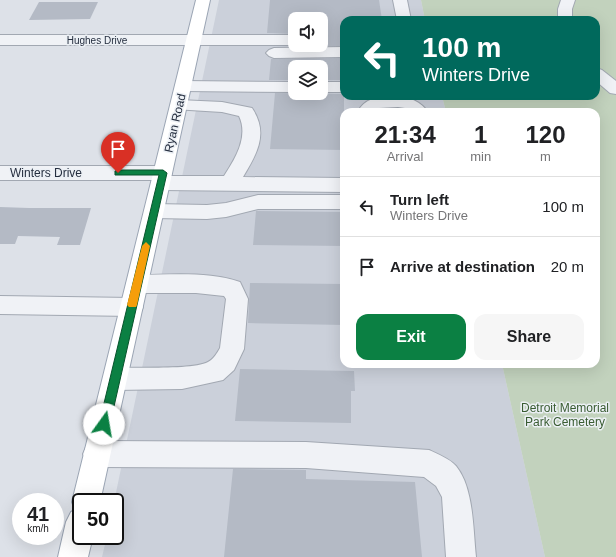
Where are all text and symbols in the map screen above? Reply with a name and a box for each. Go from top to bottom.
map controls [288,12,328,100]
button: sound [288,12,328,52]
icon: left [356,32,408,84]
text: 100 m [422,32,501,63]
street label: Hughes Drive [67,35,128,46]
button: layers [288,60,328,100]
text: Winters Drive [422,65,530,85]
street label: Ryan Road [161,92,189,154]
text: 21:34 [374,121,436,148]
text: 1 [474,121,487,148]
text: 120 [526,121,566,148]
pin [101,132,135,173]
icon: arrive [107,138,129,160]
text: Arrival [387,149,424,164]
text: min [470,149,491,164]
text: m [540,149,551,164]
street label: Winters Drive [10,166,82,180]
text: Turn left [390,191,449,208]
icon: left [356,196,378,218]
text: 100 m [542,198,584,215]
text: Winters Drive [390,208,468,223]
icon: arrive [356,256,378,278]
text: Arrive at destination [390,258,535,275]
text: 20 m [551,258,584,275]
button: Exit [356,314,466,360]
button: Share [474,314,584,360]
park label: Detroit Memorial Park Cemetery [521,401,609,429]
position arrow [83,403,125,445]
speed limit sign: 50 [72,493,124,545]
text: 41 [27,503,49,525]
text: km/h [27,523,49,534]

